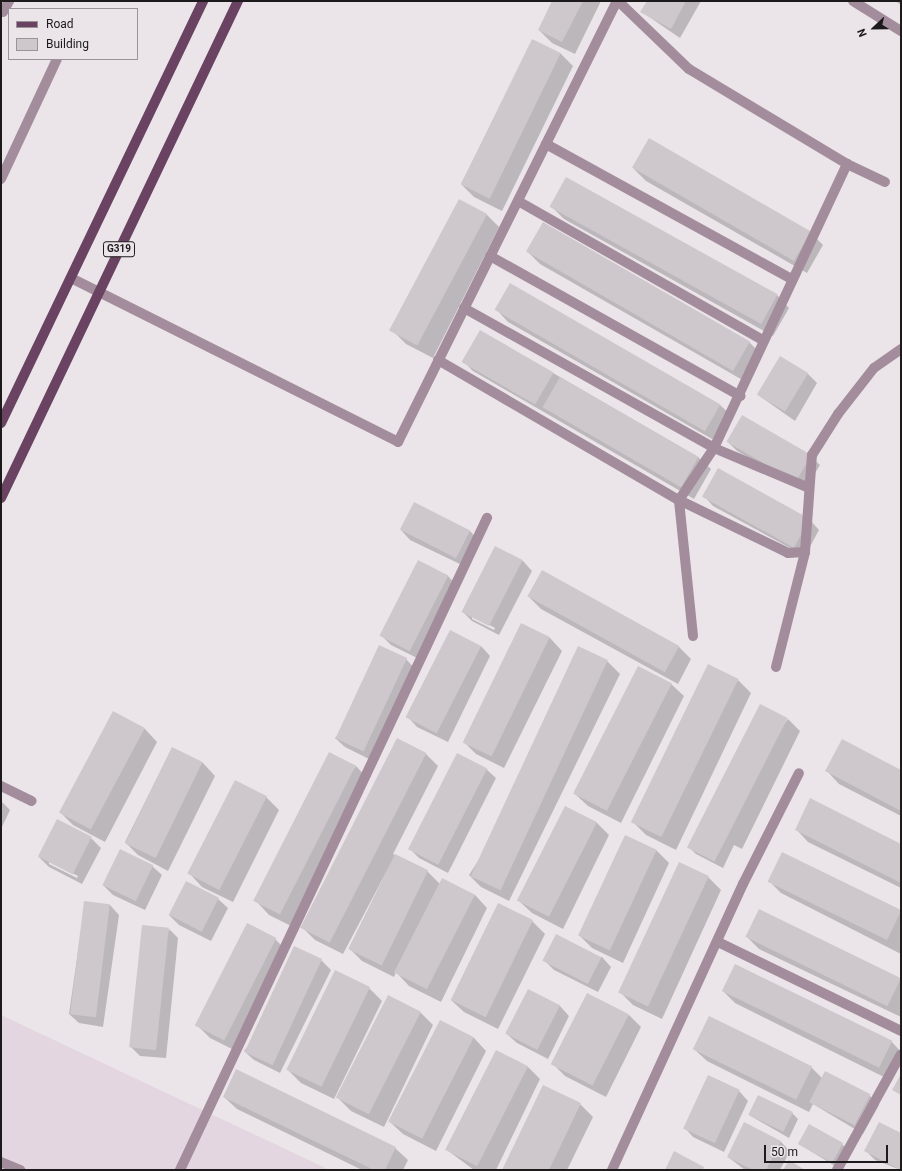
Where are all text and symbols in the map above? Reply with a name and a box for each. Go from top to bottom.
legend [8,8,138,60]
north arrow [854,8,894,48]
text: Road [46,17,74,31]
text: N [855,27,870,39]
text: Building [46,37,89,51]
road number: G319 [102,241,136,257]
scale bar [766,1137,890,1163]
text: 50 m [771,1145,798,1159]

